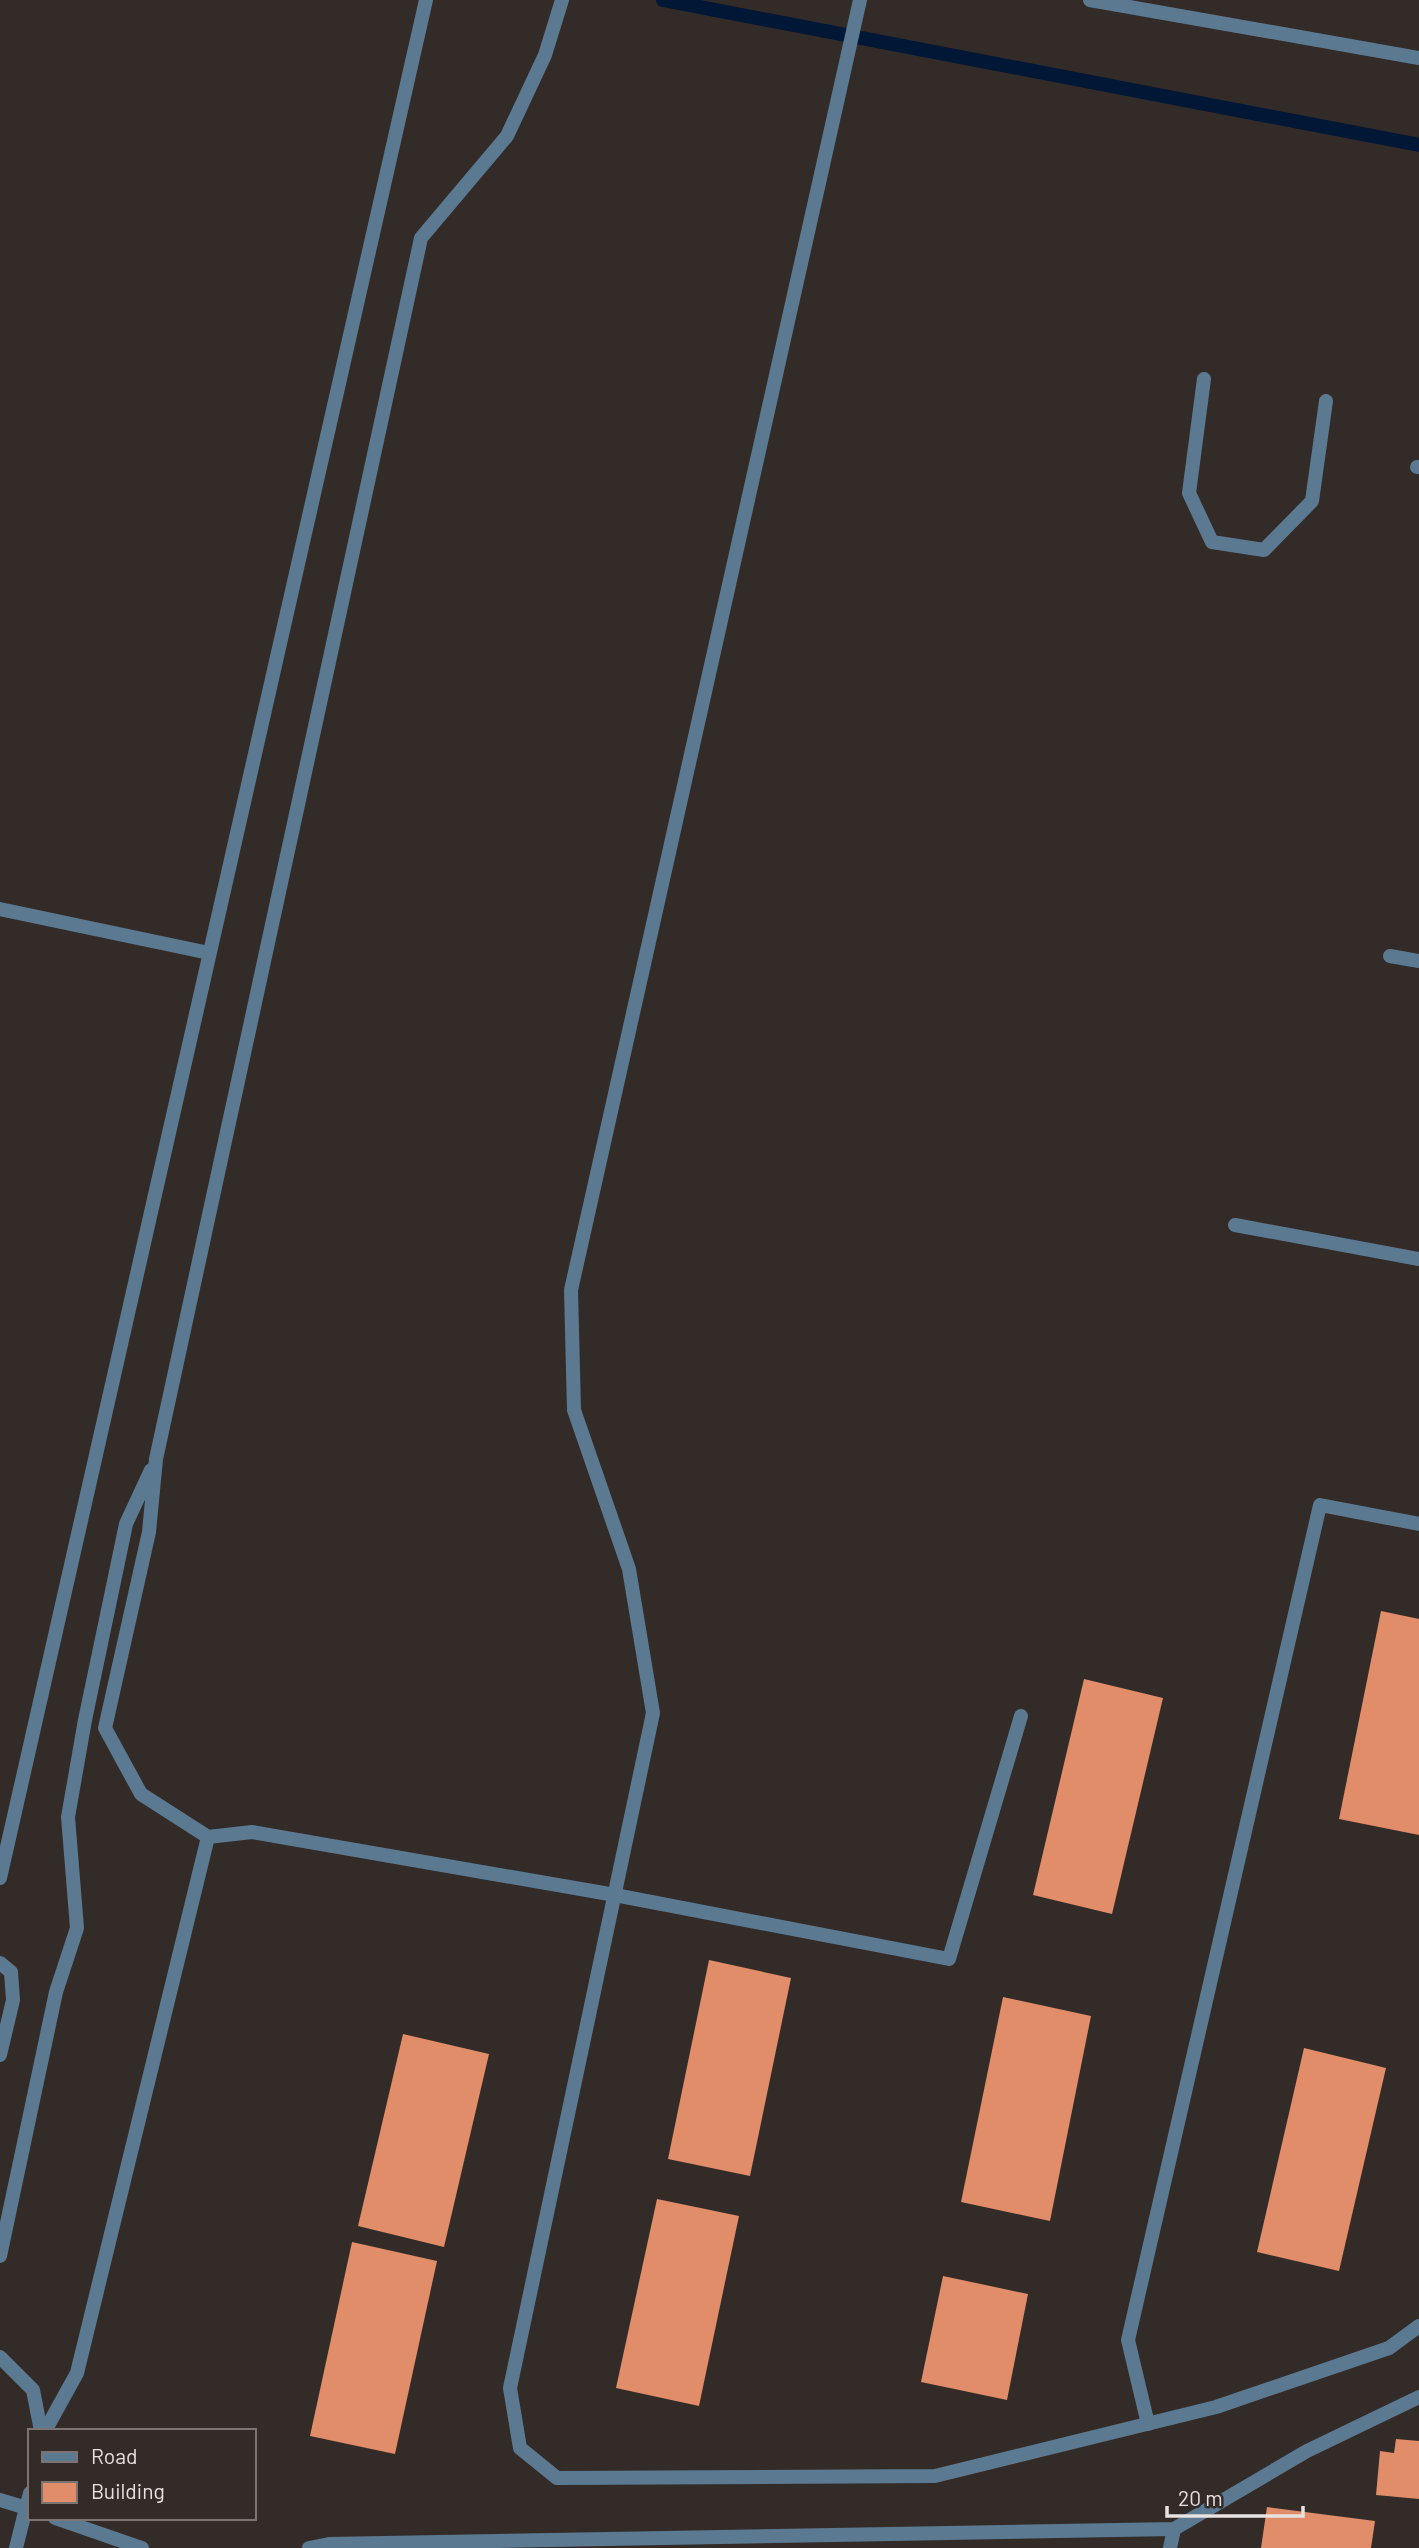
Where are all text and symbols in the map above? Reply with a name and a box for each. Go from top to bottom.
legend [28,2429,256,2520]
text: Road [91,2443,137,2468]
scale bar [1167,2474,1304,2518]
text: Building [91,2478,165,2503]
text: 20 m [1178,2485,1223,2510]

